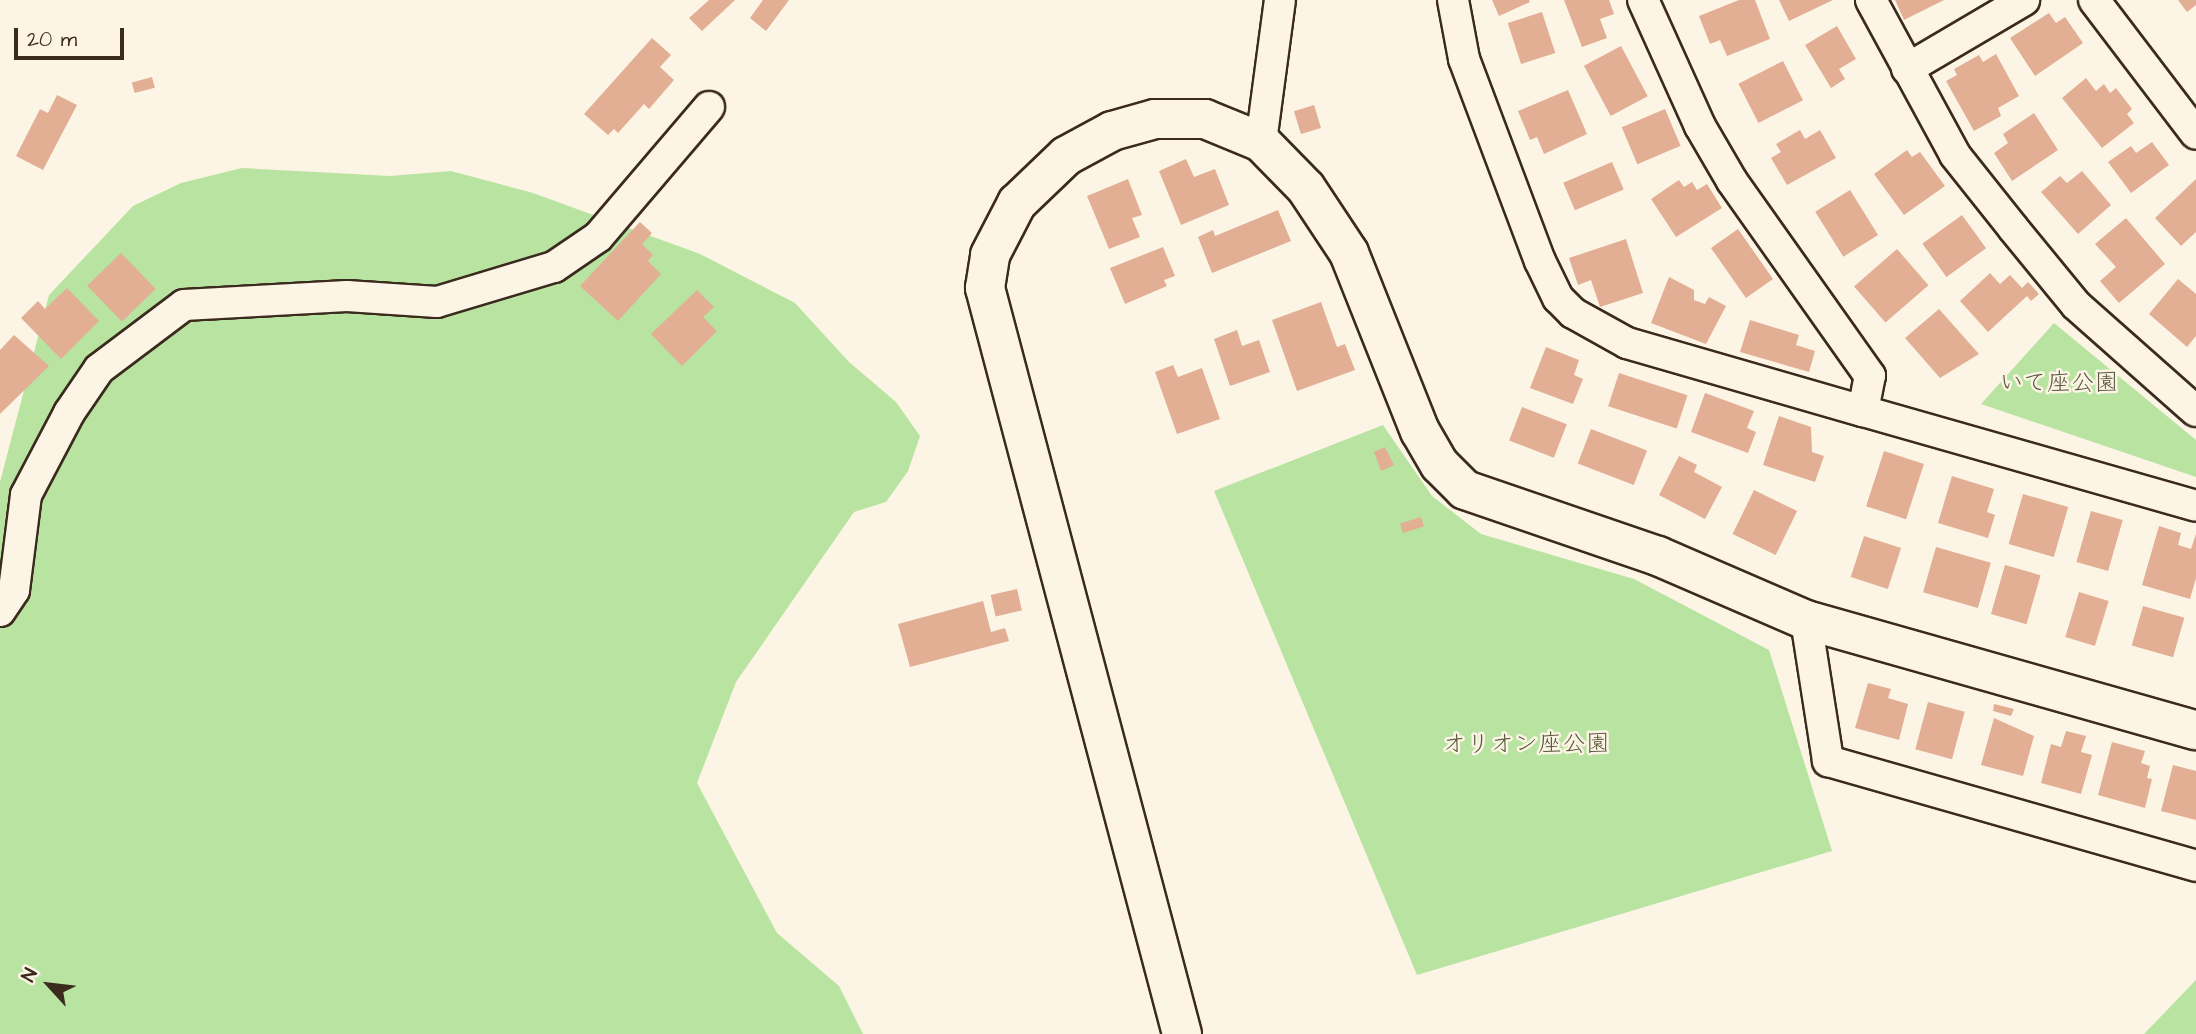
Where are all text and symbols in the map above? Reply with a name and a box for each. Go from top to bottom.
scale bar [18,14,128,58]
text: 20 m [27,25,77,54]
park label: いて座公園 [1999,370,2119,398]
park label: オリオン座公園 [1442,731,1610,759]
north arrow [14,950,84,1020]
text: N [15,964,45,987]

